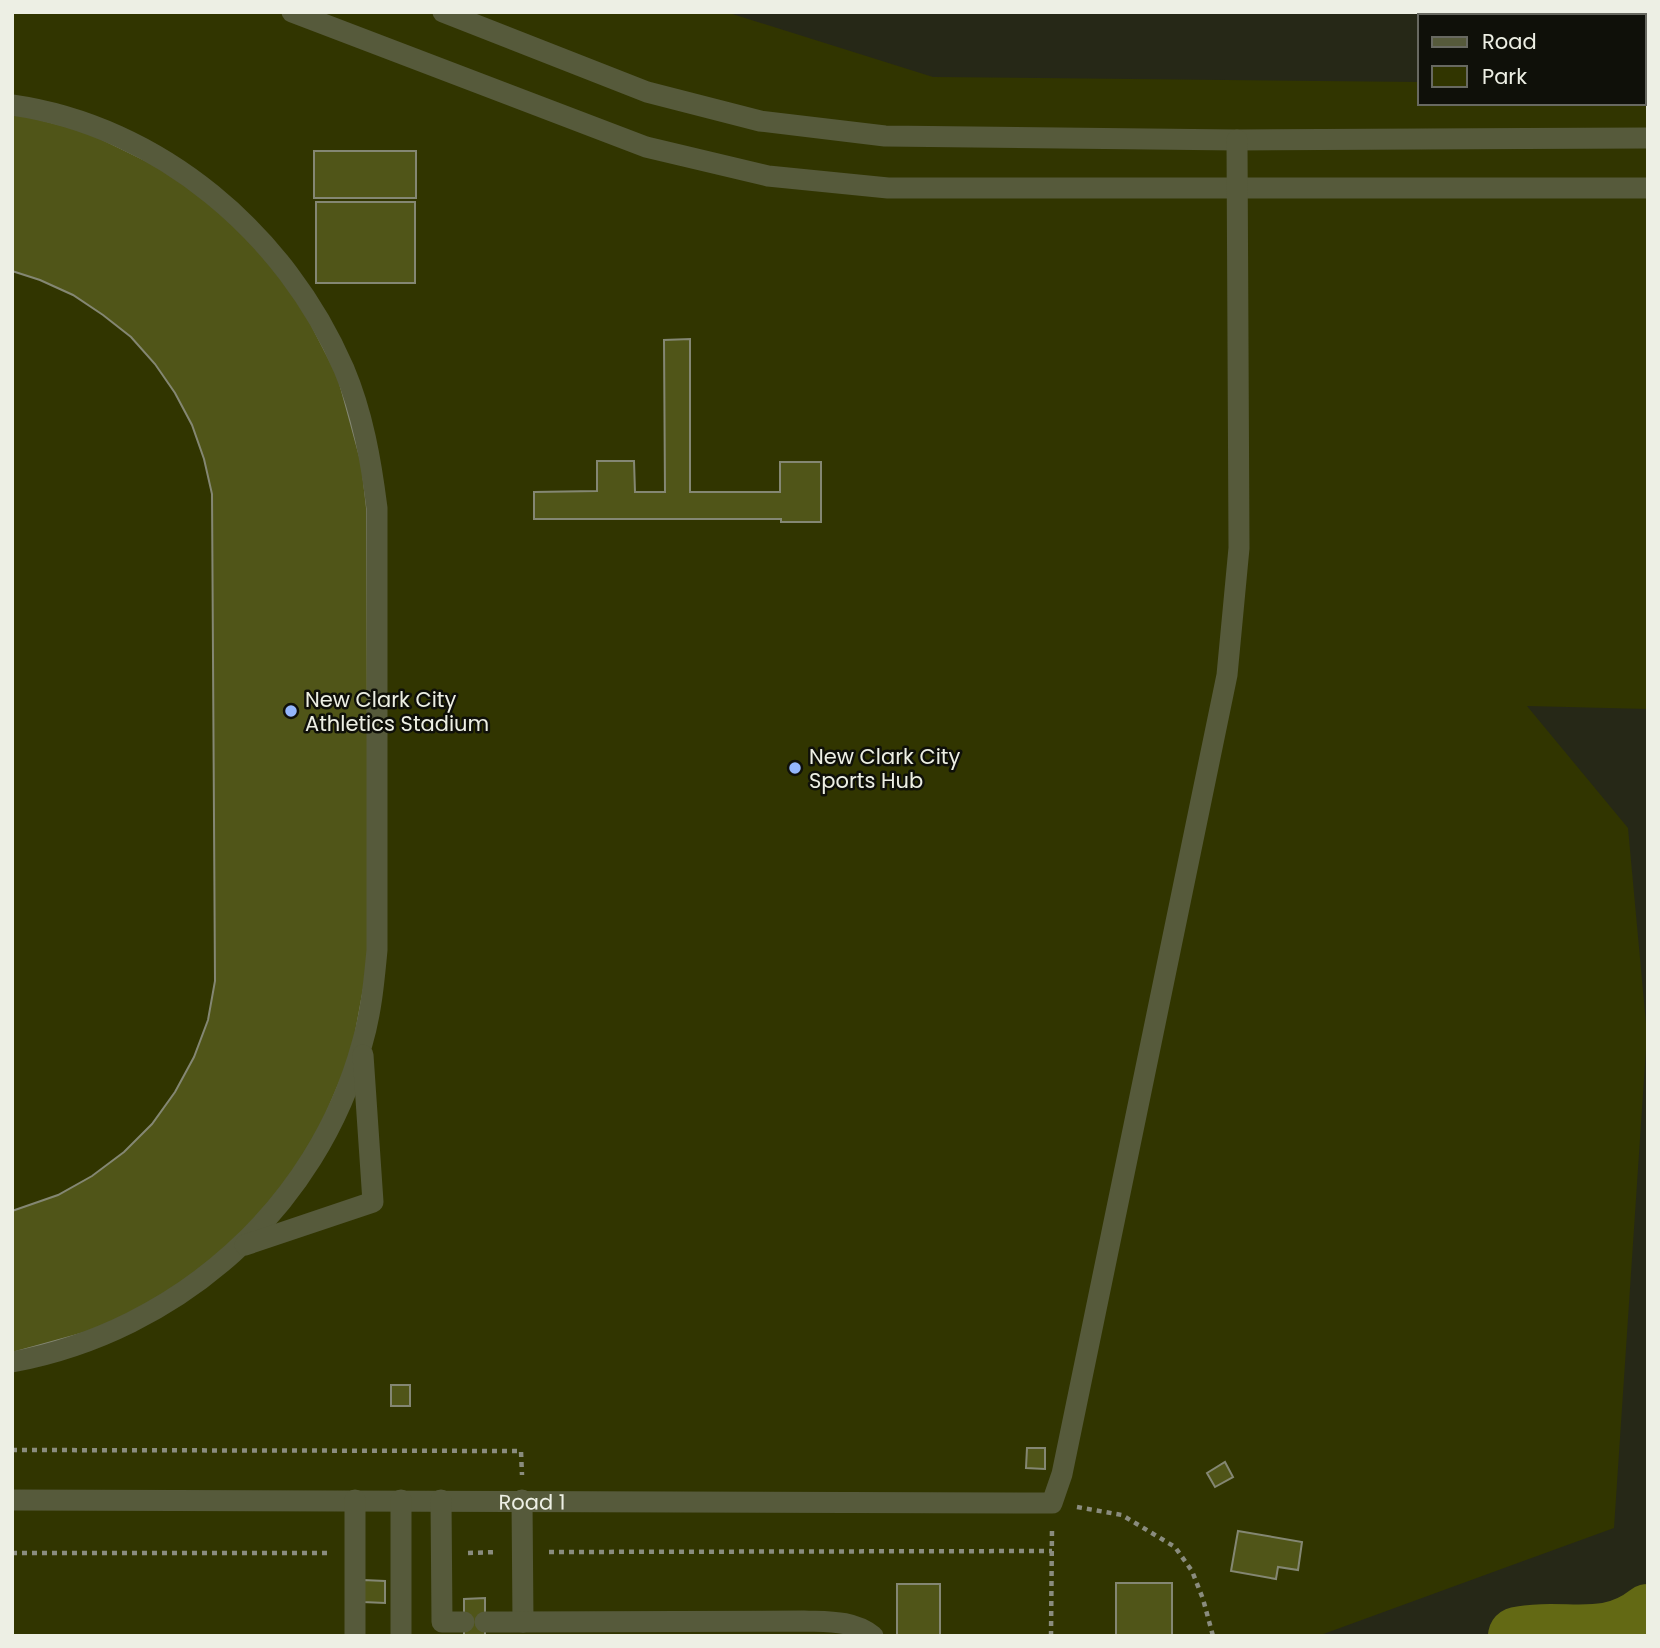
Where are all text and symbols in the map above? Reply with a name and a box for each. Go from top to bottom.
legend [1418,14,1646,105]
text: Road [1482,27,1537,56]
text: Park [1482,62,1527,91]
place label: New Clark City Athletics Stadium [305,685,489,738]
marker: New Clark City Athletics Stadium [283,703,299,719]
place label: New Clark City Sports Hub [809,742,960,795]
marker: New Clark City Sports Hub [787,760,803,776]
street label: Road 1 [498,1487,566,1516]

